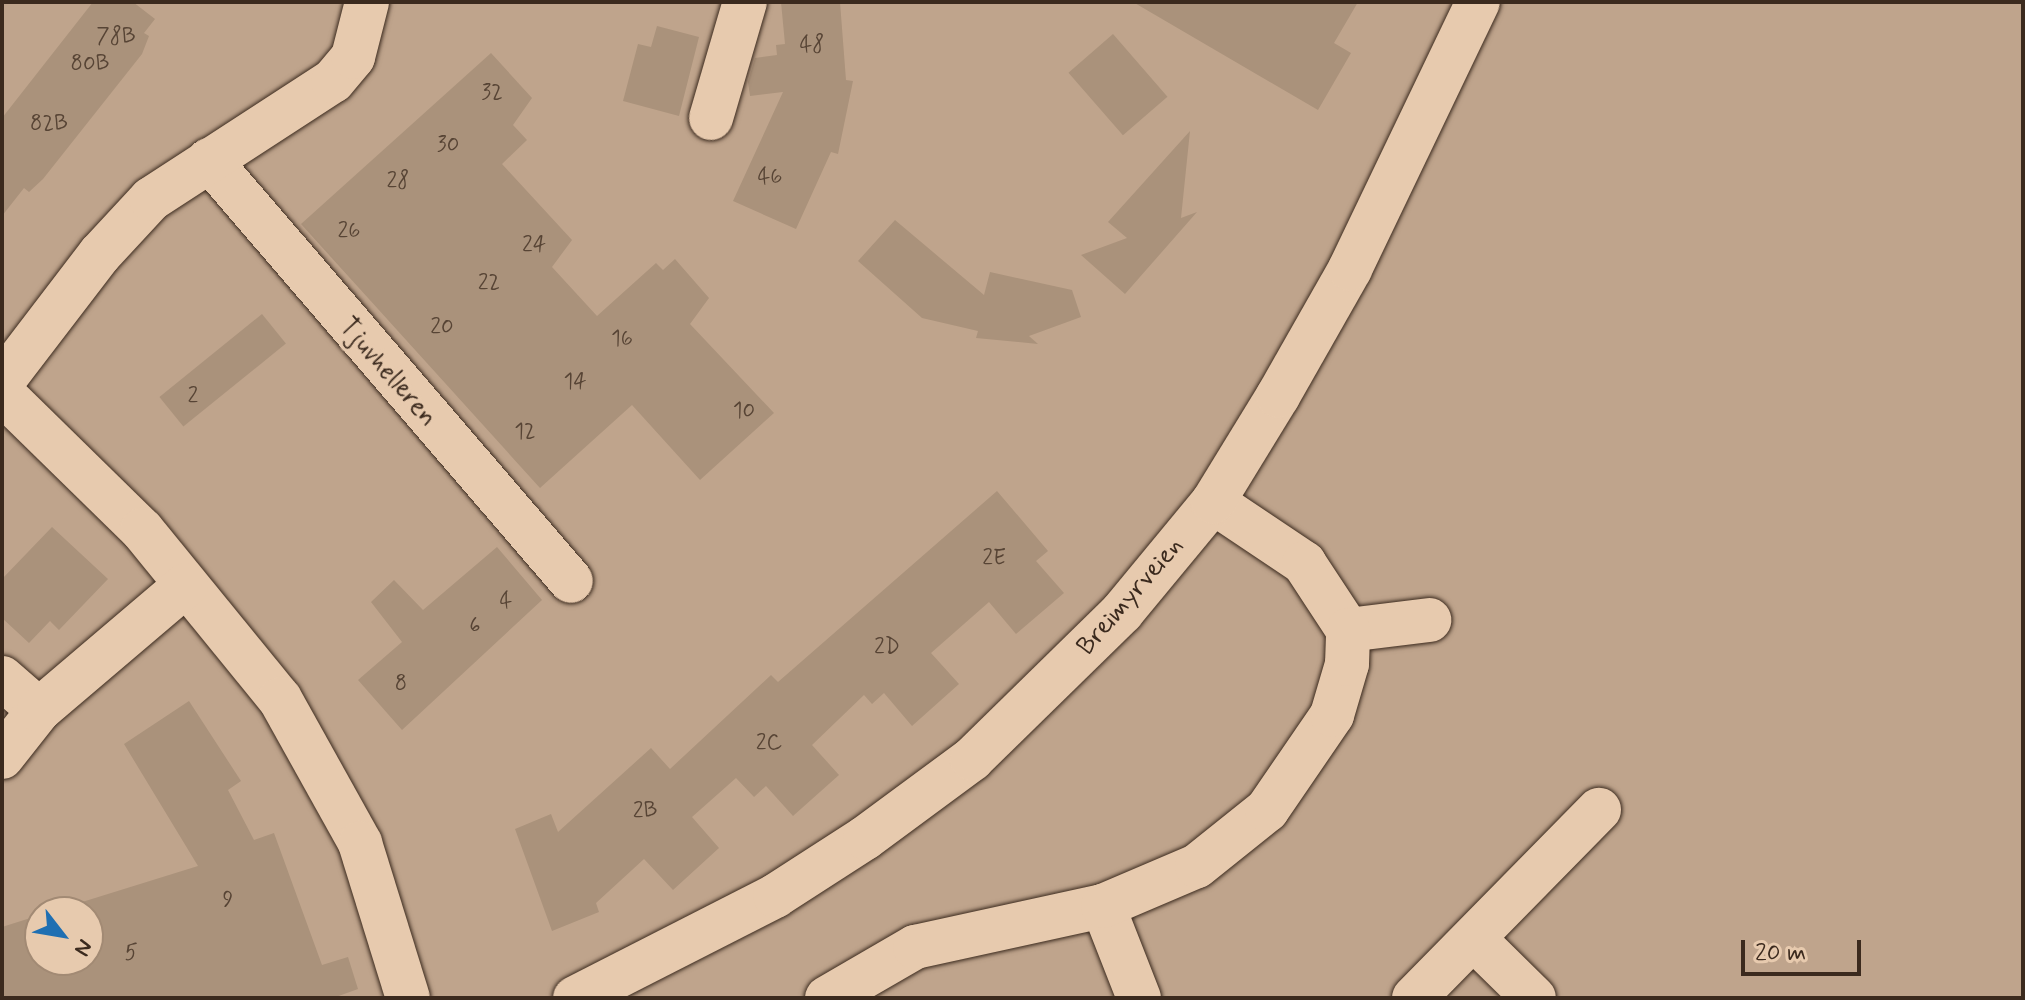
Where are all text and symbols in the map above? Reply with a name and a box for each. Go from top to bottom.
house number: 78B [96,25,136,51]
house number: 48 [800,33,824,59]
house number: 80B [71,52,109,78]
house number: 32 [481,81,503,107]
house number: 82B [30,112,68,138]
house number: 30 [437,133,459,159]
house number: 46 [758,165,782,191]
house number: 28 [387,169,409,195]
house number: 26 [338,219,360,245]
house number: 24 [522,233,546,259]
house number: 22 [478,271,500,297]
street label: Tjuvhelleren [331,312,443,434]
house number: 20 [430,315,454,341]
house number: 16 [611,327,633,353]
house number: 14 [563,370,587,396]
house number: 2 [188,384,198,410]
house number: 10 [733,399,755,425]
house number: 12 [514,420,536,446]
street label: Breimyrveien [1071,531,1191,663]
house number: 2E [982,546,1006,572]
house number: 4 [500,589,512,615]
house number: 6 [469,614,481,640]
house number: 2D [874,635,900,661]
house number: 8 [395,672,407,698]
house number: 2C [756,731,782,757]
house number: 2B [633,799,657,825]
house number: 9 [223,888,233,914]
north arrow [24,896,104,976]
scale bar [1745,924,1865,974]
text: N [67,934,99,961]
text: 20 m [1755,938,1806,969]
house number: 5 [124,941,138,967]

